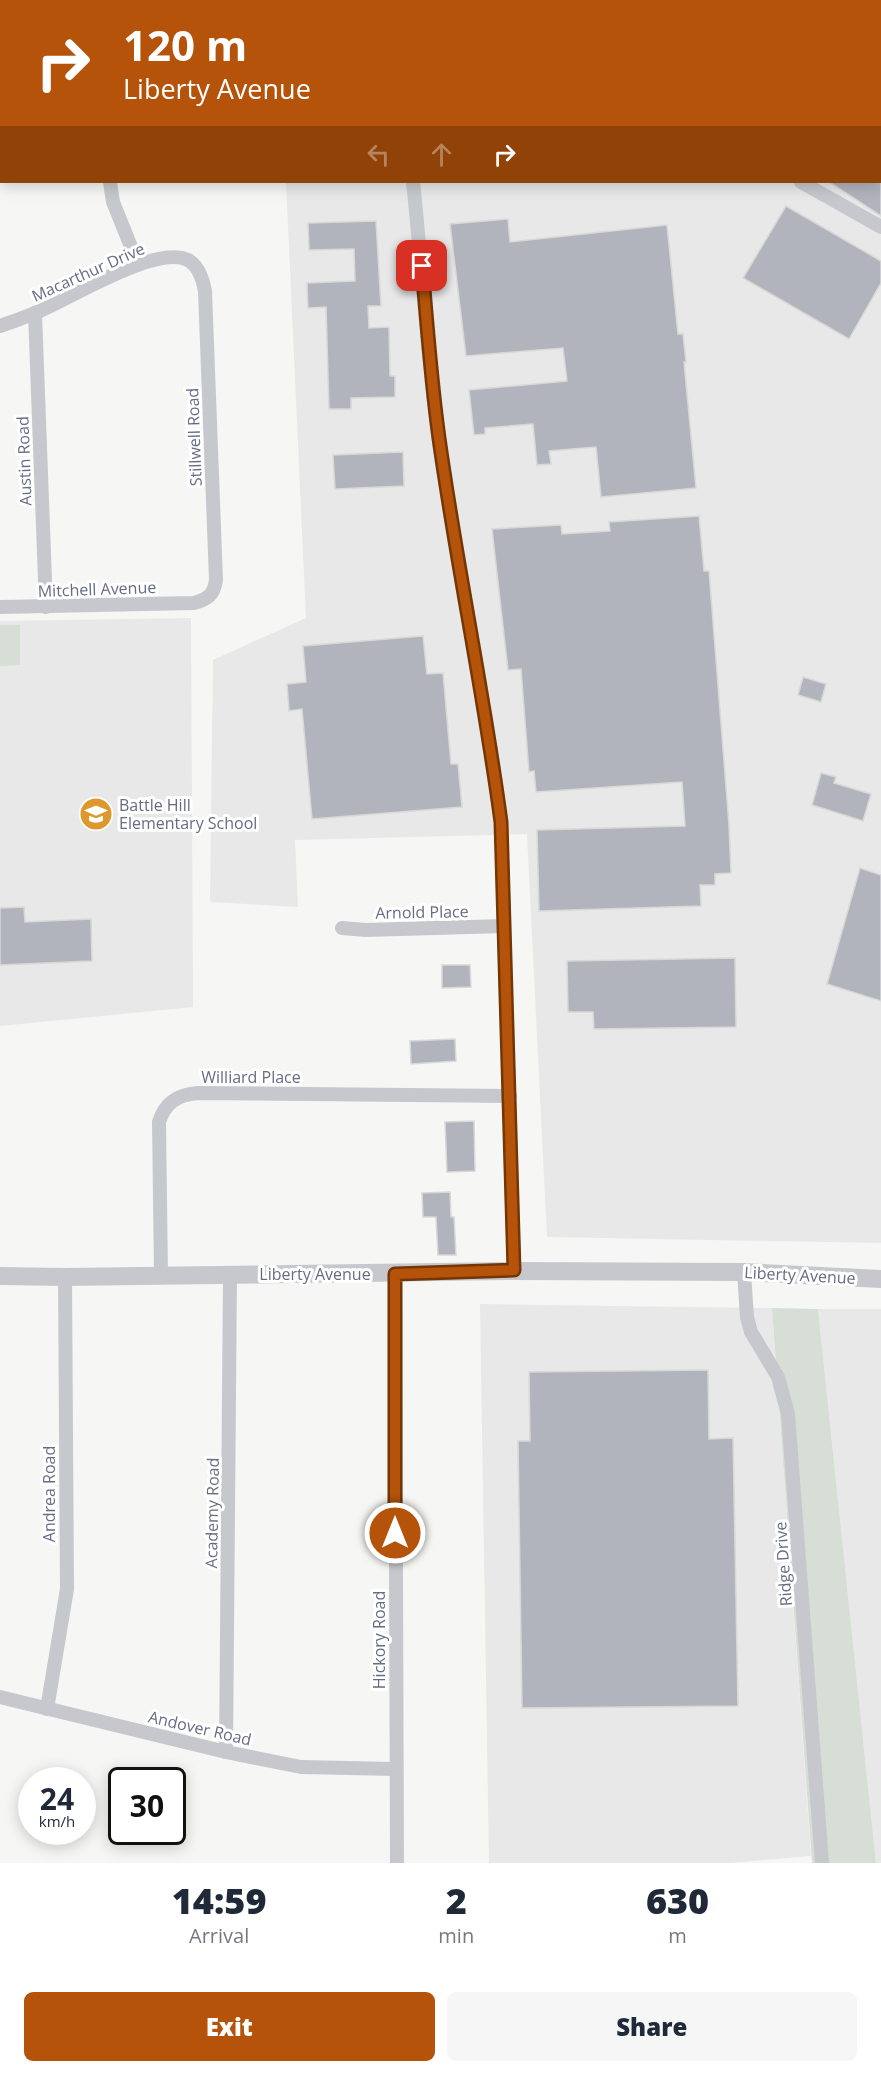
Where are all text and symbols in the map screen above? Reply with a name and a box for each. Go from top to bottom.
text: 120 m [123,16,247,73]
icon: right [24,24,102,102]
text: Liberty Avenue [123,70,311,107]
icon: left [362,138,395,171]
icon: ahead [425,138,458,171]
icon: right [488,138,521,171]
street label: Macarthur Drive [28,237,148,307]
pin [396,240,447,291]
icon: arrive [405,249,438,282]
street label: Stillwell Road [181,387,207,487]
street label: Austin Road [11,416,37,506]
street label: Mitchell Avenue [37,576,157,602]
place label: Battle Hill Elementary School [119,794,257,834]
school or university icon: Battle Hill Elementary School [78,796,114,832]
street label: Arnold Place [375,900,469,924]
street label: Williard Place [201,1066,301,1088]
street label: Liberty Avenue [744,1261,856,1289]
street label: Liberty Avenue [259,1263,371,1285]
street label: Andrea Road [38,1446,60,1542]
street label: Academy Road [200,1458,224,1568]
position arrow [363,1501,427,1565]
street label: Ridge Drive [769,1521,797,1607]
street label: Hickory Road [368,1591,390,1689]
street label: Andover Road [146,1705,254,1751]
speed limit sign: 30 [108,1767,186,1845]
text: 24 [40,1778,74,1819]
text: km/h [39,1811,75,1831]
text: 14:59 [172,1876,267,1925]
text: 2 [446,1876,467,1925]
text: 630 [646,1876,709,1925]
text: Arrival [189,1922,249,1949]
text: min [438,1922,474,1949]
text: m [668,1922,687,1949]
button: Exit [24,1992,435,2061]
button: Share [447,1992,857,2061]

